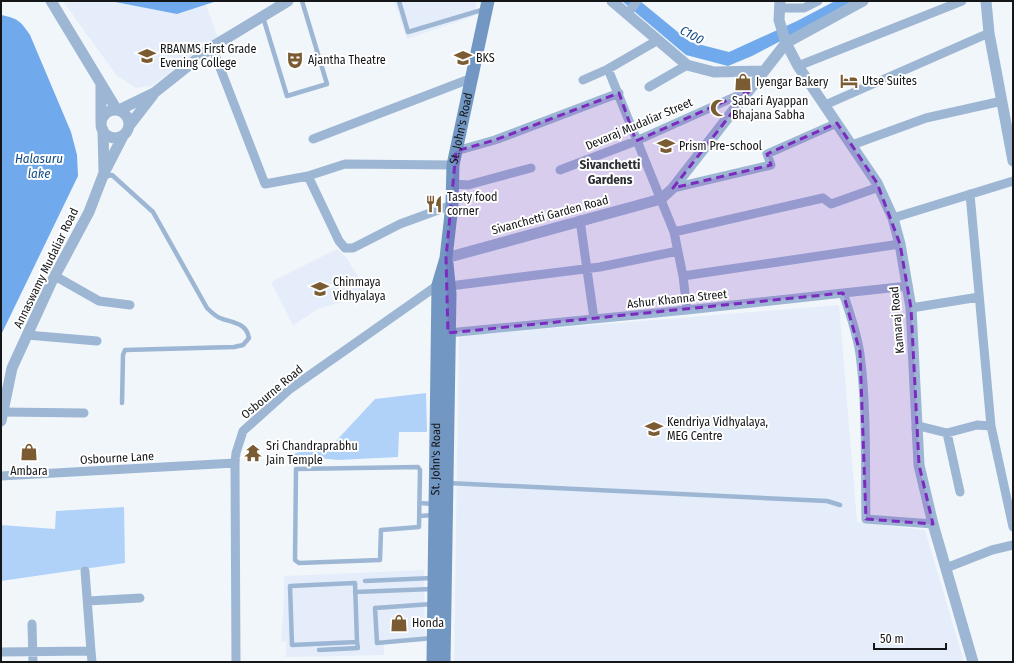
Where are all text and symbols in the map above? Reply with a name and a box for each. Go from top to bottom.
water label: C100 [678,23,707,48]
place label: RBANMS First Grade Evening College [160,42,257,70]
school or university icon: RBANMS First Grade Evening College [137,46,157,66]
school or university icon: BKS [453,48,473,68]
theatre icon: Ajantha Theatre [285,50,305,70]
place label: BKS [476,51,495,65]
place label: Ajantha Theatre [308,53,386,67]
hotel icon: Utse Suites [839,71,859,91]
shop icon: Iyengar Bakery [733,72,753,92]
place label: Utse Suites [862,74,917,88]
place label: Iyengar Bakery [756,75,829,89]
street label: St. John's Road [446,91,475,165]
place label: Sabari Ayappan Bhajana Sabha [732,94,808,122]
street label: Devaraj Mudaliar Street [583,95,695,153]
mosque icon: Sabari Ayappan Bhajana Sabha [709,98,729,118]
school or university icon: Prism Pre-school [656,136,676,156]
place label: Prism Pre-school [679,139,762,153]
water label: Halasuru lake [15,151,63,181]
district label: Sivanchetti Gardens [580,157,640,187]
place label: Tasty food corner [447,190,498,218]
street label: Sivanchetti Garden Road [490,193,610,237]
restaurant icon: Tasty food corner [424,194,444,214]
street label: Annaswamy Mudaliar Road [11,206,81,330]
place label: Chinmaya Vidhyalaya [333,275,386,303]
school or university icon: Chinmaya Vidhyalaya [310,279,330,299]
street label: Kamaraj Road [887,286,907,354]
street label: Ashur Khanna Street [626,287,728,311]
street label: Osbourne Road [238,362,306,422]
place label: Kendriya Vidhyalaya, MEG Centre [667,415,768,443]
school or university icon: Kendriya Vidhyalaya, MEG Centre [644,419,664,439]
street label: St. John's Road [428,423,443,495]
place label: Sri Chandraprabhu Jain Temple [266,439,358,467]
shop icon: Ambara [19,442,39,462]
temple icon: Sri Chandraprabhu Jain Temple [243,443,263,463]
street label: Osbourne Lane [80,449,155,467]
place label: Ambara [10,464,48,478]
shop icon: Honda [389,613,409,633]
place label: Honda [412,616,444,630]
scale bar [874,625,946,651]
text: 50 m [880,632,904,646]

